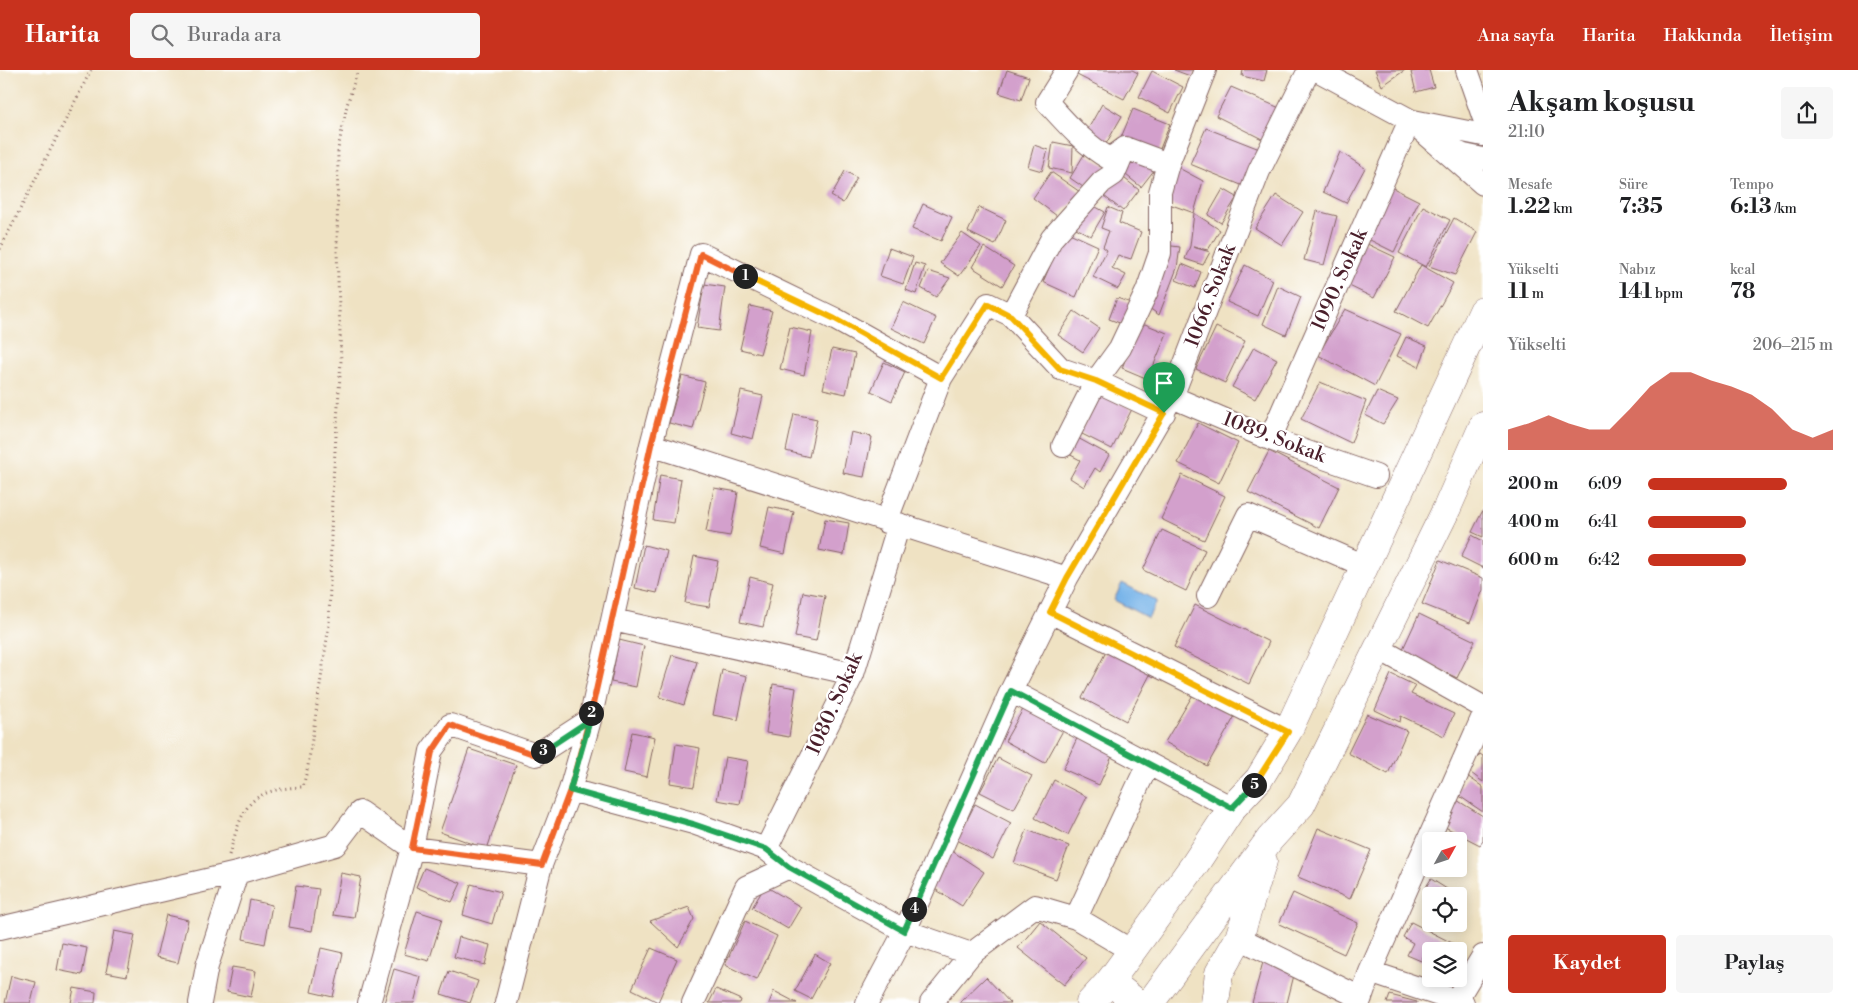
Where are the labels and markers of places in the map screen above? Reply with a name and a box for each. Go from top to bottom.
pin: 1 [732,264,758,288]
pin [1143,362,1185,413]
pin: 2 [578,700,604,726]
pin: 3 [530,738,556,764]
pin: 5 [1242,772,1266,798]
pin: 4 [902,896,926,922]

